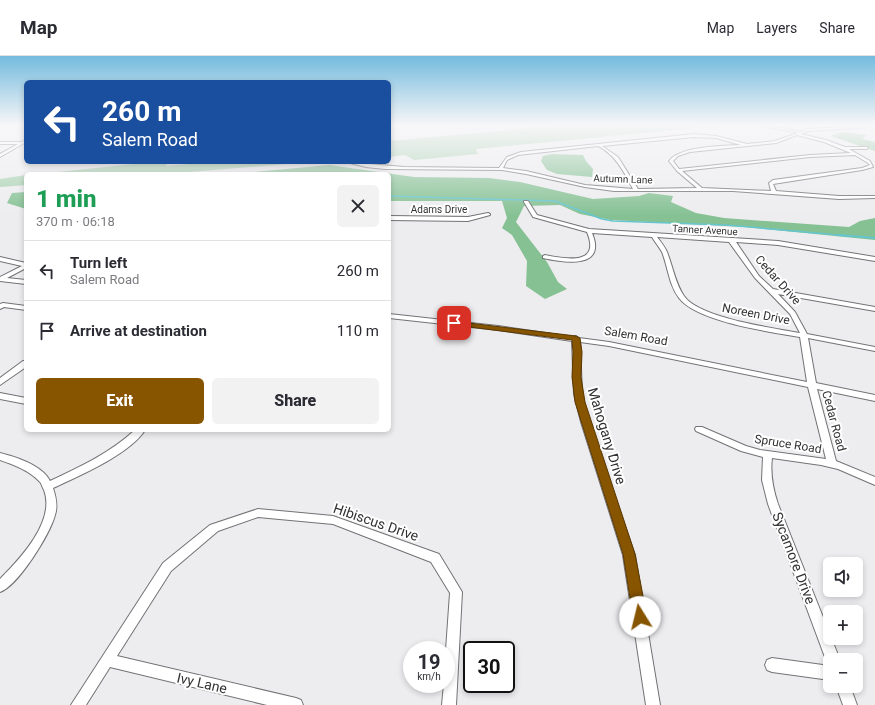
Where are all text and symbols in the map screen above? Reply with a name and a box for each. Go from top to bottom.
text: Map [20,16,58,39]
text: Map [707,20,734,36]
text: Layers [756,20,797,36]
text: Share [819,20,855,36]
text: 260 m [102,95,181,128]
icon: left [36,96,88,148]
text: Salem Road [102,129,198,150]
street label: Autumn Lane [593,172,653,186]
text: 1 min [36,185,97,213]
button: close [337,185,379,227]
street label: Adams Drive [411,204,467,215]
text: 370 m · 06:18 [36,214,115,229]
street label: Tanner Avenue [672,223,738,237]
street label: Cedar Drive [752,252,804,308]
text: Turn left [70,254,127,272]
icon: left [36,260,58,282]
text: 260 m [337,262,379,280]
text: Salem Road [70,272,139,287]
street label: Noreen Drive [721,301,791,327]
pin [437,306,471,340]
icon: arrive [443,312,465,334]
icon: arrive [36,320,58,342]
text: Arrive at destination [70,322,207,340]
text: 110 m [337,322,379,340]
street label: Salem Road [603,324,669,348]
button: Exit [36,378,204,424]
button: Share [212,378,379,424]
street label: Mahogany Drive [585,386,629,486]
street label: Cedar Road [819,389,849,453]
street label: Spruce Road [753,432,823,456]
street label: Hibiscus Drive [331,500,421,544]
street label: Sycamore Drive [769,510,819,606]
map controls [823,557,863,693]
button: sound [823,557,863,597]
position arrow [619,596,661,638]
button: + [823,605,863,645]
speed limit sign: 30 [463,641,515,693]
text: 19 [418,650,440,674]
button: − [823,653,863,693]
street label: Ivy Lane [175,669,229,697]
text: km/h [417,671,441,682]

